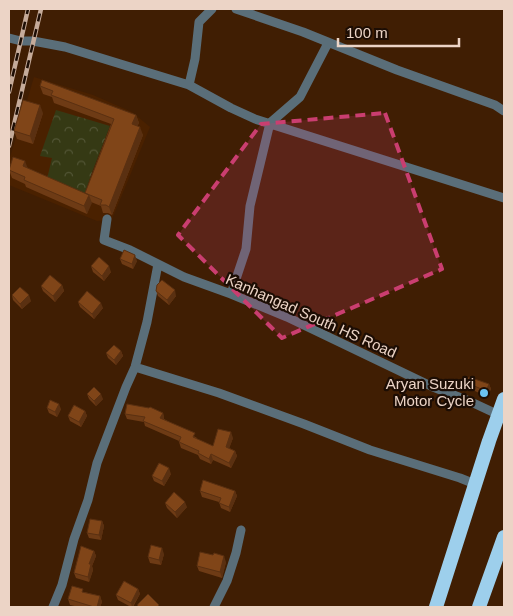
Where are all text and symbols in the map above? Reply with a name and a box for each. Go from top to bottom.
scale bar [338,15,459,47]
text: 100 m [346,24,388,41]
street label: Kanhangad South HS Road [223,270,399,361]
place label: Aryan Suzuki Motor Cycle [386,375,474,409]
marker: Aryan Suzuki Motor Cycle [478,387,490,399]

